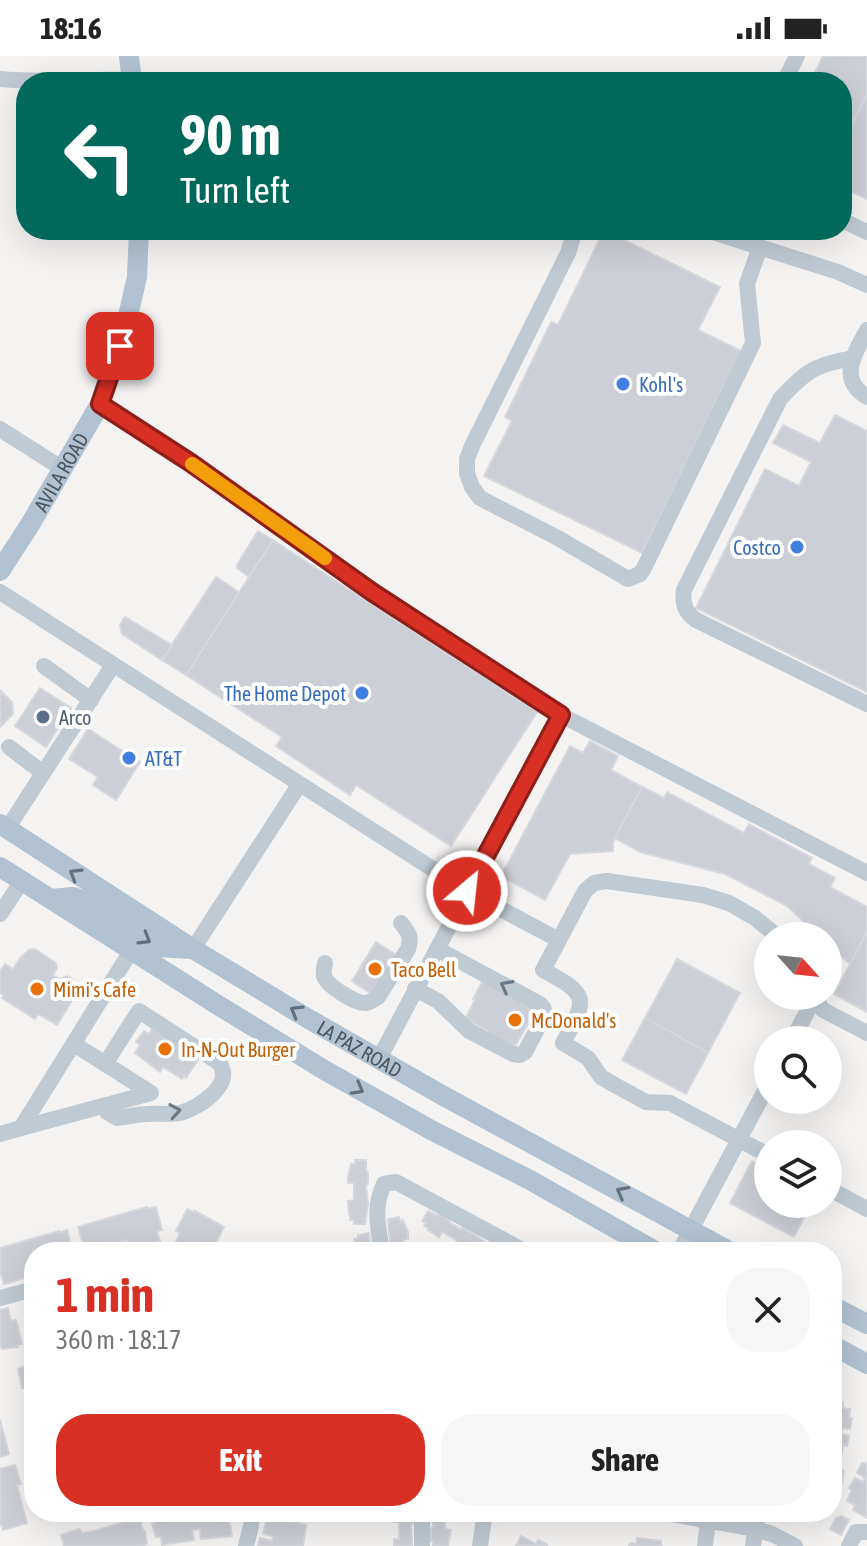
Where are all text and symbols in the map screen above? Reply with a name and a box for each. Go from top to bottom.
text: 18:16 [40,11,102,45]
text: 90 m [180,103,281,167]
icon: left [48,104,152,208]
text: Turn left [180,169,290,211]
pin [86,312,154,380]
icon: arrive [98,324,142,368]
place label: Kohl's [639,373,683,396]
marker: Kohl's [614,375,632,393]
street label: AVILA ROAD [29,429,92,516]
place label: Costco [733,536,781,559]
marker: Costco [788,538,806,556]
place label: The Home Depot [224,682,346,705]
marker: The Home Depot [353,684,371,702]
place label: Arco [59,706,92,729]
marker: Arco [34,708,52,726]
place label: AT&T [145,747,182,770]
marker: AT&T [120,749,138,767]
position arrow [425,849,509,933]
one-way arrow [70,869,84,884]
north arrow [754,922,842,1010]
map controls [754,922,842,1218]
one-way arrow [136,930,151,945]
place label: Taco Bell [391,958,457,981]
marker: Taco Bell [366,960,384,978]
place label: Mimi's Cafe [53,978,136,1001]
marker: Mimi's Cafe [28,980,46,998]
one-way arrow [500,980,514,995]
one-way arrow [290,1006,305,1021]
place label: McDonald's [531,1009,616,1032]
marker: McDonald's [506,1011,524,1029]
street label: LA PAZ ROAD [314,1015,406,1081]
button: search [754,1026,842,1114]
place label: In-N-Out Burger [181,1038,296,1061]
marker: In-N-Out Burger [156,1040,174,1058]
one-way arrow [349,1079,364,1095]
one-way arrow [169,1104,182,1121]
button: layers [754,1130,842,1218]
one-way arrow [615,1186,630,1201]
text: 1 min [56,1267,154,1322]
button: close [726,1268,810,1352]
text: 360 m · 18:17 [56,1325,181,1355]
button: Exit [56,1414,425,1506]
button: Share [441,1414,810,1506]

